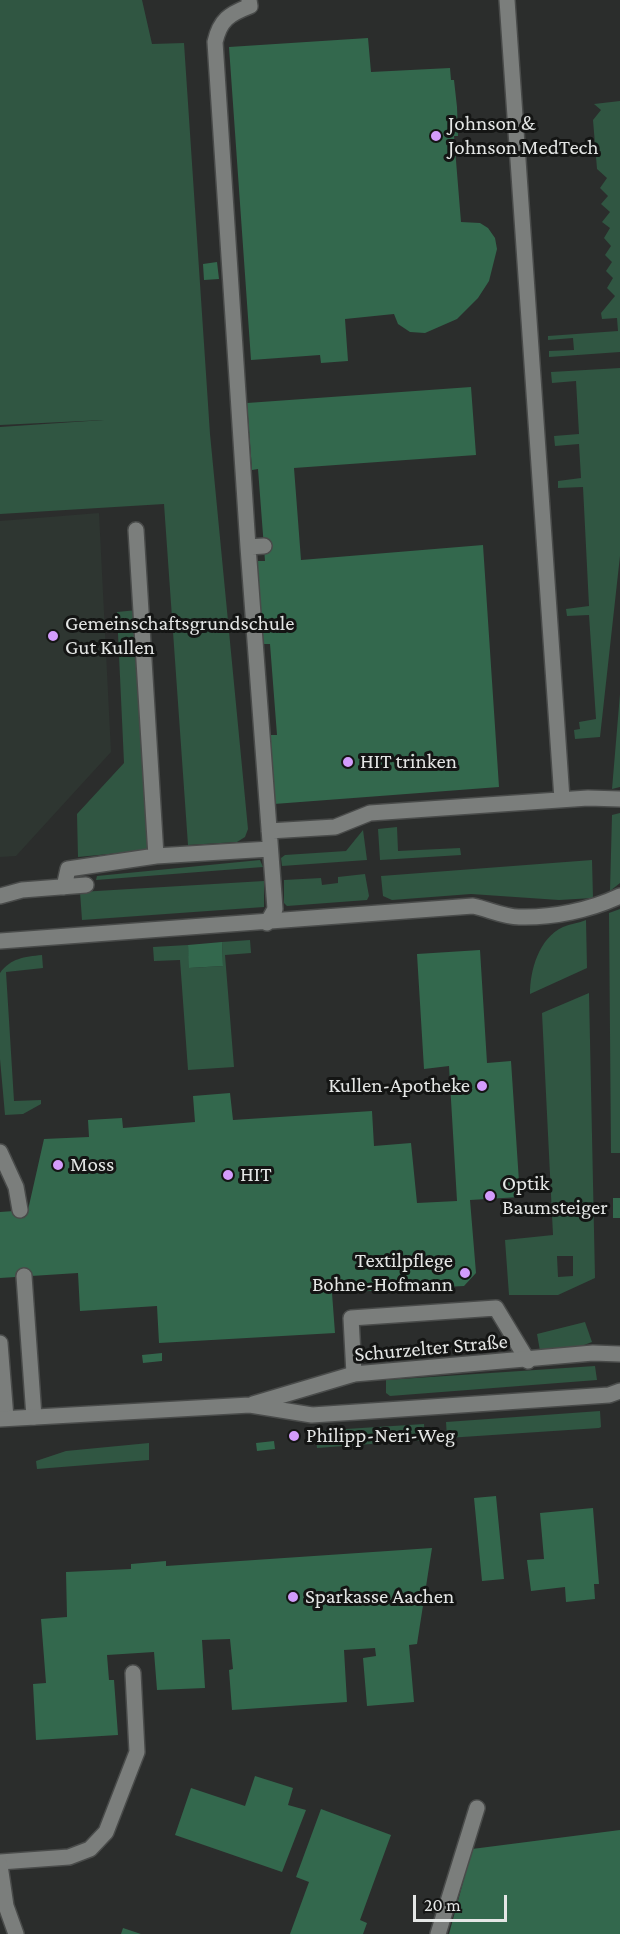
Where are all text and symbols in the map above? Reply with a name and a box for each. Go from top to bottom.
place label: Johnson & Johnson MedTech [448,111,599,161]
marker: Johnson & Johnson MedTech [429,129,443,143]
place label: Gemeinschaftsgrundschule Gut Kullen [65,611,295,661]
marker: Gemeinschaftsgrundschule Gut Kullen [46,629,60,643]
place label: HIT trinken [360,749,457,775]
marker: HIT trinken [341,755,355,769]
place label: Kullen-Apotheke [328,1073,470,1099]
marker: Kullen-Apotheke [475,1079,489,1093]
place label: Moss [70,1152,114,1178]
marker: Moss [51,1158,65,1172]
place label: HIT [240,1162,272,1188]
marker: HIT [221,1168,235,1182]
place label: Optik Baumsteiger [502,1171,608,1221]
marker: Optik Baumsteiger [483,1189,497,1203]
place label: Textilpflege Bohne-Hofmann [312,1248,453,1298]
marker: Textilpflege Bohne-Hofmann [458,1266,472,1280]
street label: Schurzelter Straße [353,1329,509,1367]
place label: Philipp-Neri-Weg [306,1423,455,1449]
marker: Philipp-Neri-Weg [287,1429,301,1443]
place label: Sparkasse Aachen [305,1584,454,1610]
marker: Sparkasse Aachen [286,1590,300,1604]
scale bar [416,1883,510,1921]
text: 20 m [424,1895,461,1915]

